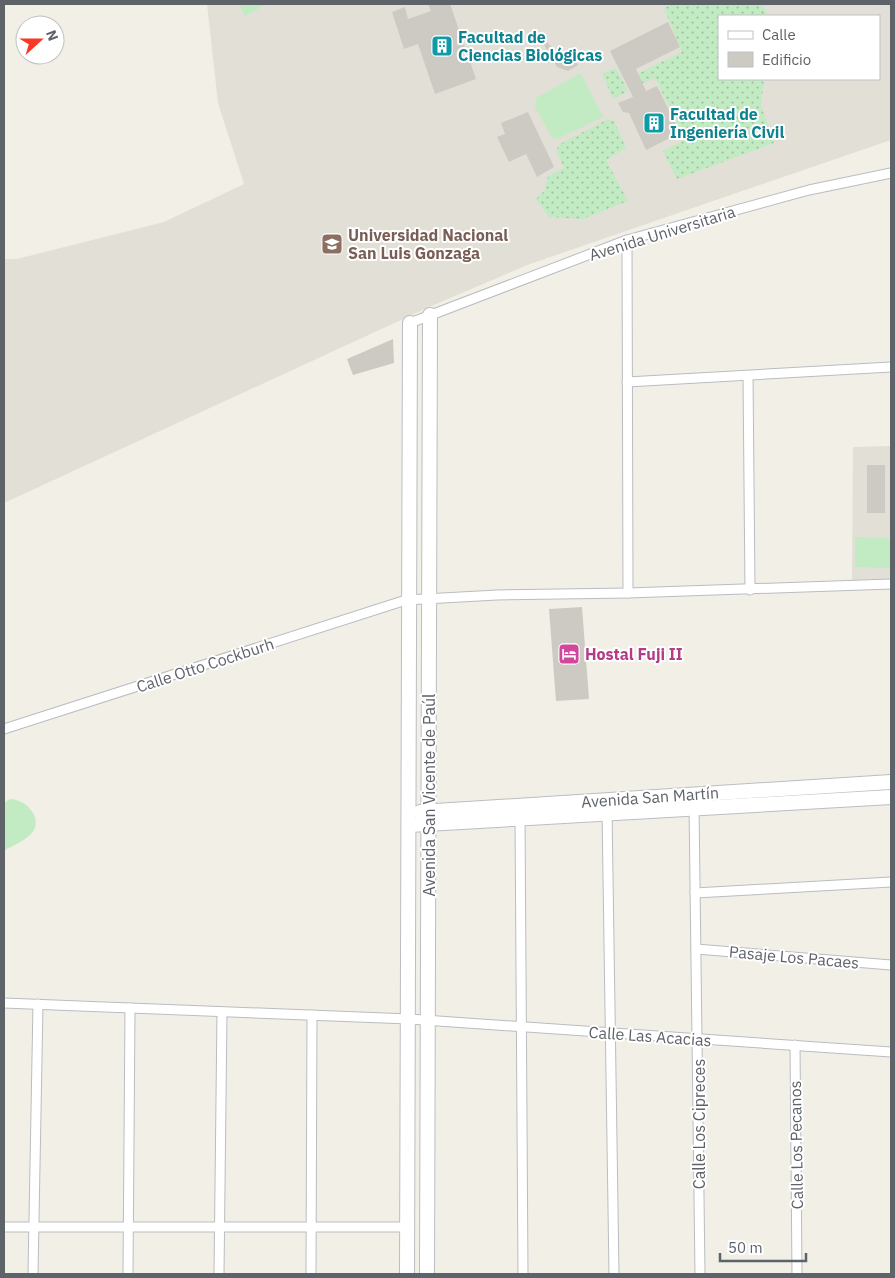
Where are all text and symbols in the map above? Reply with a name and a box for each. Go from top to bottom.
north arrow [15,15,65,65]
legend [718,15,880,80]
text: Calle [762,25,796,44]
text: N [42,27,62,43]
place label: Facultad de Ciencias Biológicas [458,27,602,65]
building icon: Facultad de Ciencias Biológicas [430,34,454,58]
text: Edificio [762,50,811,69]
place label: Facultad de Ingeniería Civil [670,104,784,142]
building icon: Facultad de Ingeniería Civil [642,111,666,135]
street label: Avenida Universitaria [586,201,738,265]
place label: Universidad Nacional San Luis Gonzaga [348,225,508,263]
school or university icon: Universidad Nacional San Luis Gonzaga [320,232,344,256]
street label: Calle Otto Cockburh [134,633,276,697]
hotel icon: Hostal Fuji II [557,642,581,666]
place label: Hostal Fuji II [585,644,683,664]
street label: Avenida San Vicente de Paúl [419,694,439,896]
street label: Avenida San Martín [580,782,720,812]
street label: Pasaje Los Pacaes [728,941,860,973]
street label: Calle Las Acacias [588,1022,712,1050]
street label: Calle Los Cipreces [689,1059,709,1189]
street label: Calle Los Pecanos [785,1081,807,1209]
scale bar [720,1230,806,1262]
text: 50 m [728,1238,763,1257]

